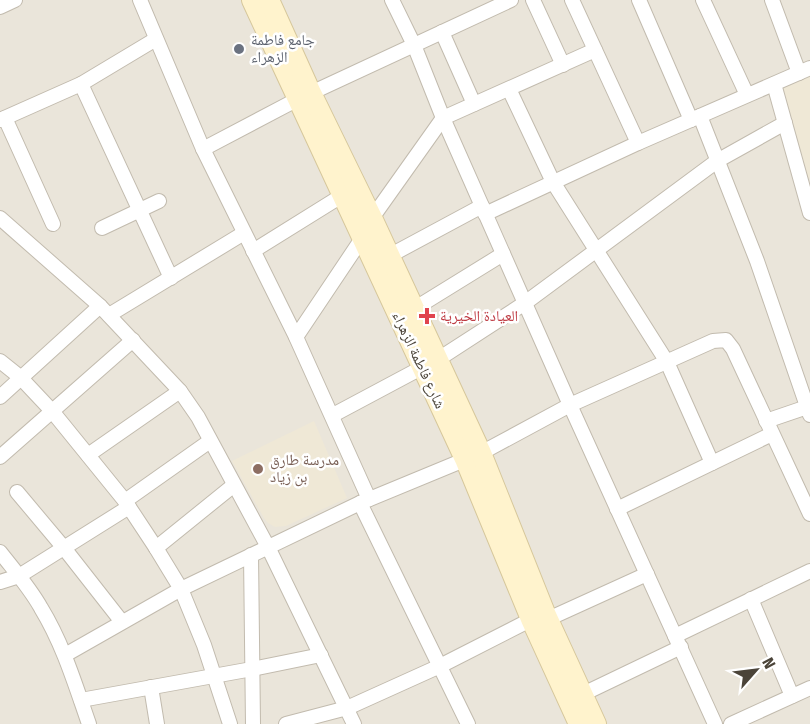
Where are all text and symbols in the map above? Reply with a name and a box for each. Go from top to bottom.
place label: جامع فاطمة الزهراء [251,31,315,66]
marker: جامع فاطمة الزهراء [232,42,246,56]
marker: العيادة الخيرية [418,307,436,325]
place label: العيادة الخيرية [440,307,518,325]
street label: شارع فاطمة الزهراء [388,309,449,412]
place label: مدرسة طارق بن زياد [270,451,339,487]
marker: مدرسة طارق بن زياد [251,462,265,476]
north arrow [726,640,786,700]
text: N [758,654,779,672]

